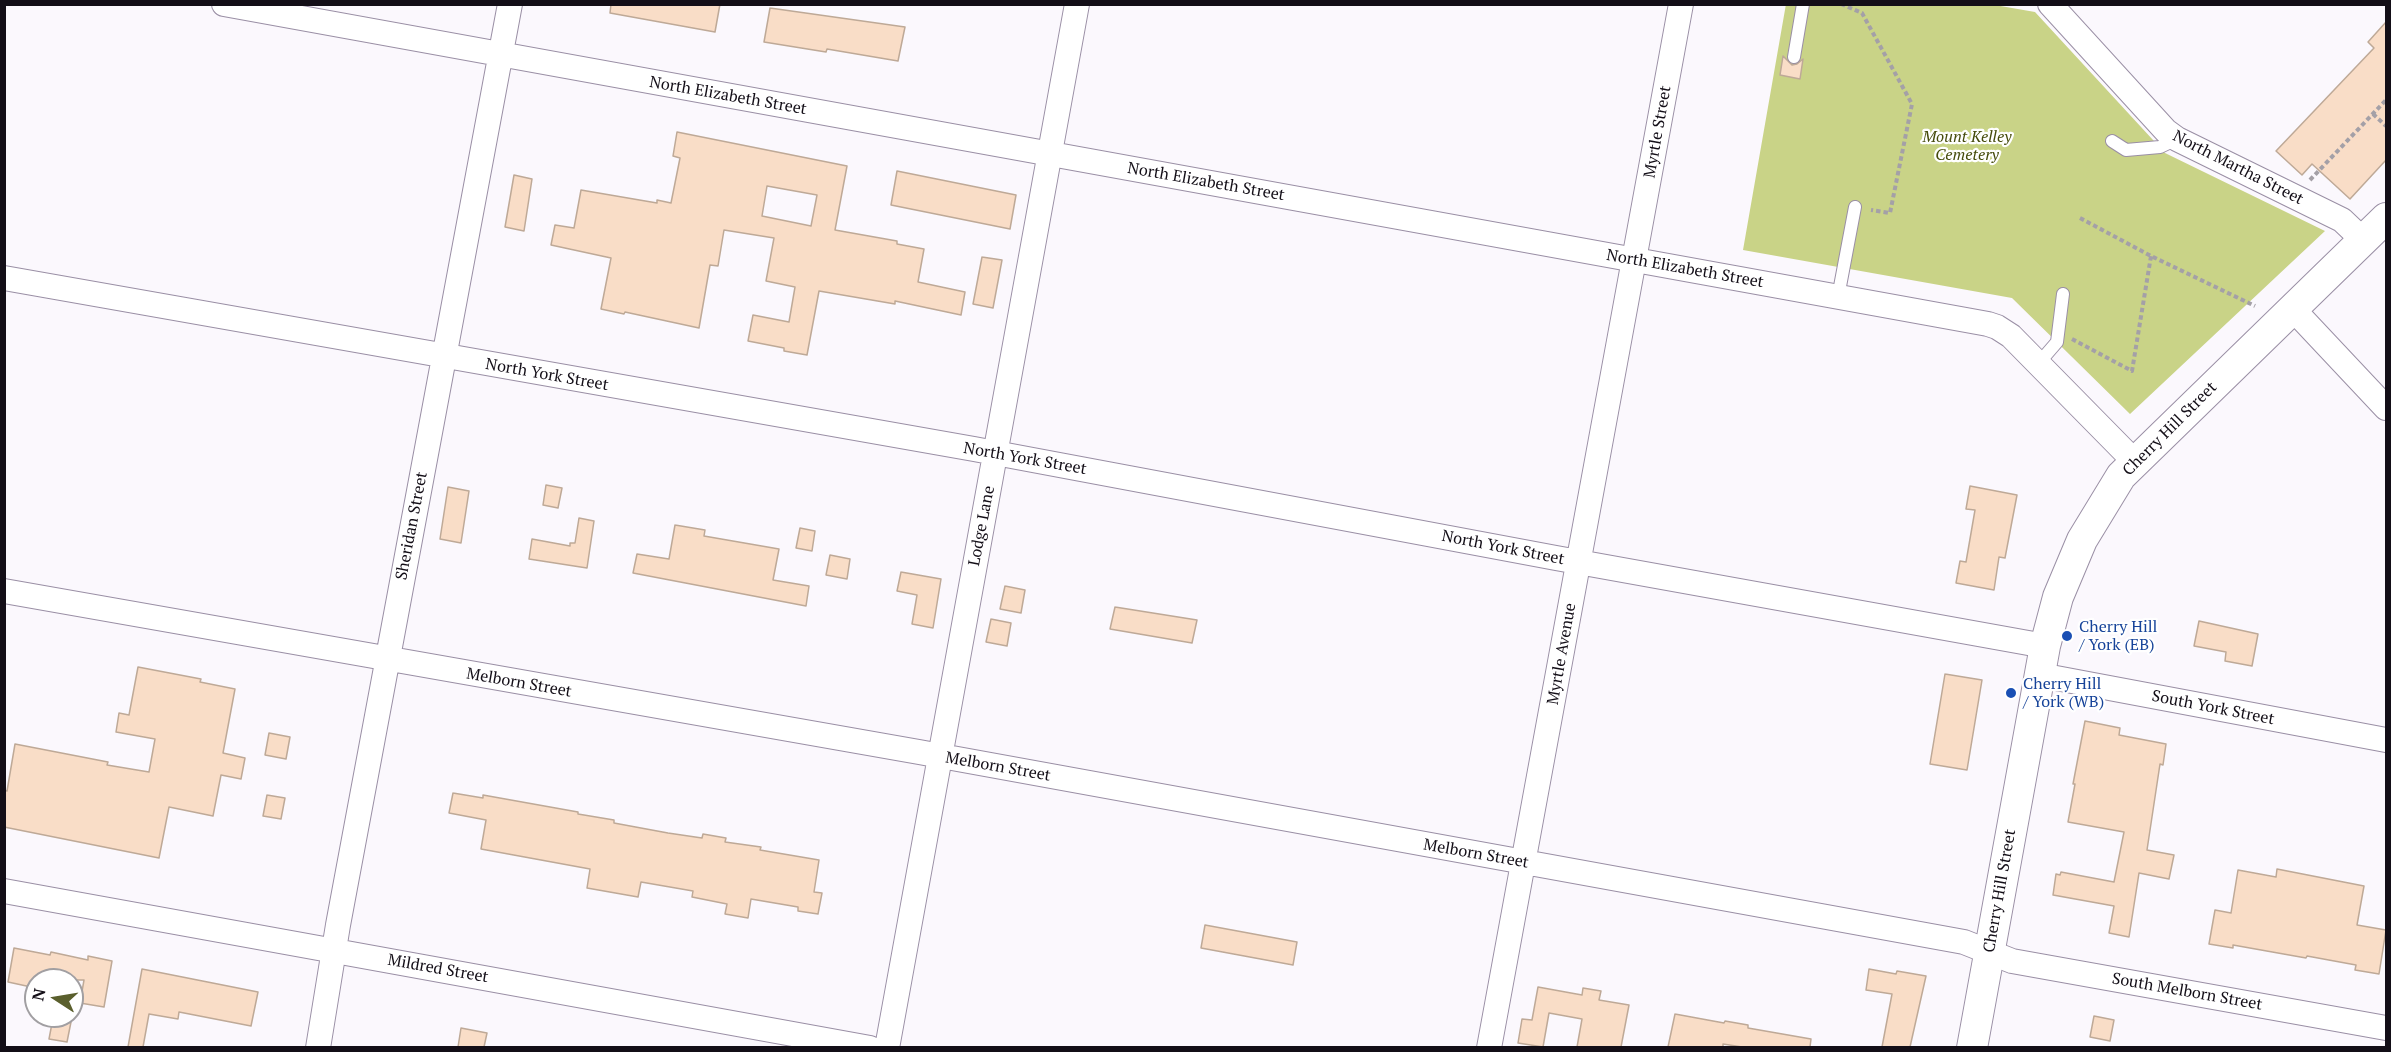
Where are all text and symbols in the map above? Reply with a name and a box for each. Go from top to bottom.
street label: North Elizabeth Street [648,73,808,119]
street label: Myrtle Street [1640,84,1676,180]
park label: Mount Kelley Cemetery [1922,127,2012,165]
street label: North Martha Street [2169,127,2307,209]
street label: North Elizabeth Street [1126,159,1286,205]
street label: North Elizabeth Street [1605,246,1765,292]
street label: North York Street [484,355,610,395]
street label: Cherry Hill Street [2119,378,2221,480]
street label: North York Street [962,439,1088,479]
street label: Sheridan Street [392,470,432,582]
street label: Lodge Lane [965,484,999,568]
street label: North York Street [1440,527,1566,569]
street label: Myrtle Avenue [1544,602,1580,706]
place label: Cherry Hill / York (EB) [2079,617,2157,655]
marker: Cherry Hill / York (EB) [2060,629,2074,643]
street label: Melborn Street [465,664,573,702]
place label: Cherry Hill / York (WB) [2023,674,2104,712]
marker: Cherry Hill / York (WB) [2004,686,2018,700]
street label: South York Street [2150,687,2276,729]
street label: Melborn Street [944,748,1052,786]
street label: Cherry Hill Street [1980,828,2020,954]
street label: Melborn Street [1422,835,1530,873]
street label: Mildred Street [386,951,490,987]
north arrow [24,968,84,1028]
street label: South Melborn Street [2110,969,2264,1015]
text: N [26,986,50,1003]

